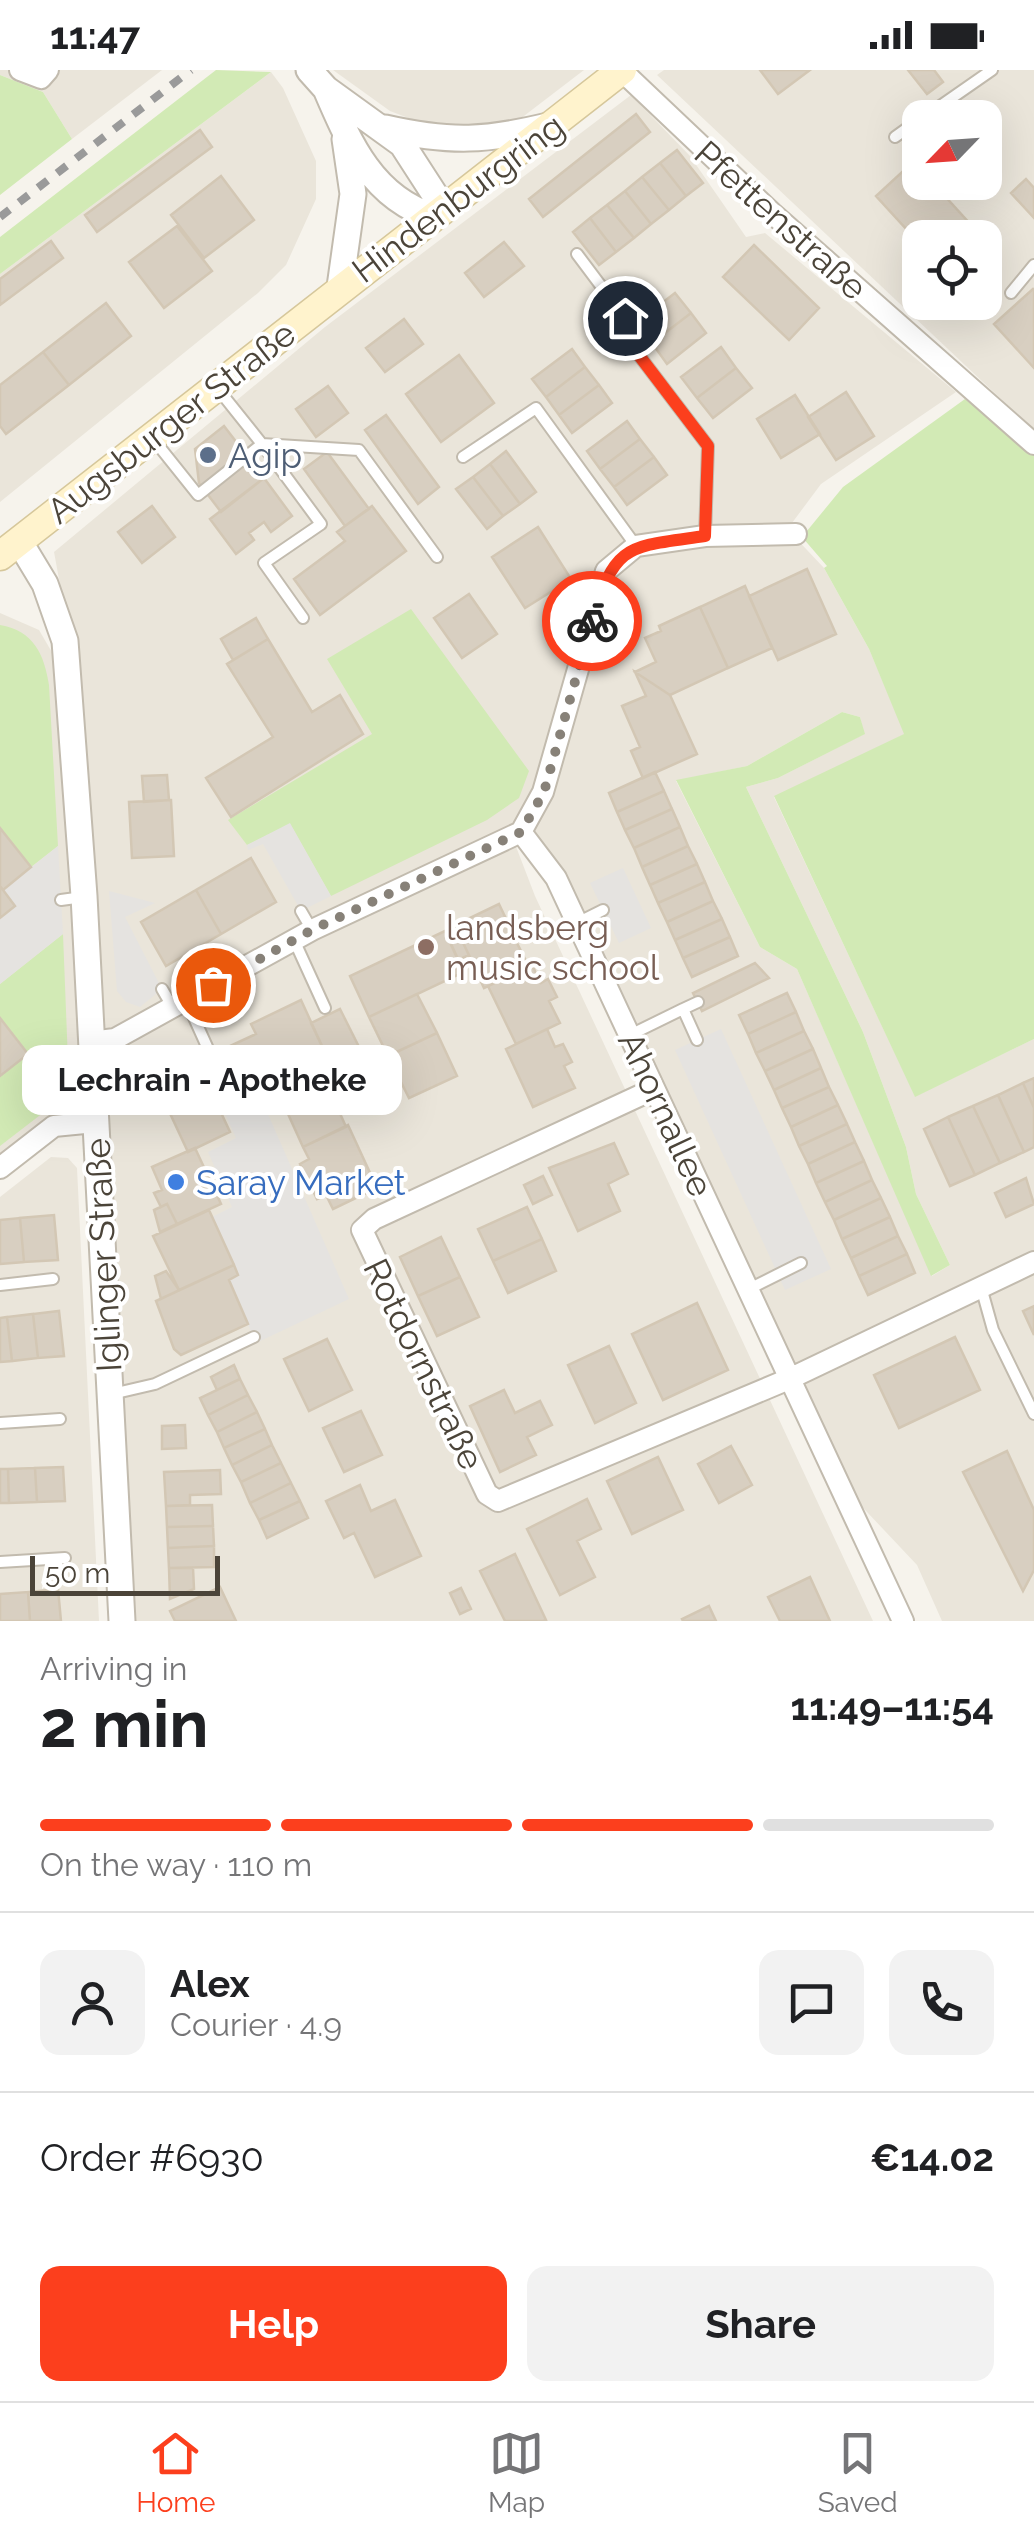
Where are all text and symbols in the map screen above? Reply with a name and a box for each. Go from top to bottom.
text: 11:47 [50,13,140,58]
north arrow [902,100,1002,200]
map controls [902,100,1002,320]
street label: Hindenburgring [344,105,572,291]
street label: Pfettenstraße [687,132,875,308]
button: locate [902,220,1002,320]
pin [583,276,668,361]
icon: home [598,291,653,346]
street label: Augsburger Straße [39,313,303,531]
place label: Agip [228,435,302,476]
marker: Agip [197,444,219,466]
courier [542,571,642,671]
icon: bike [565,594,620,649]
place label: landsberg music school [446,907,660,988]
marker: landsberg music school [415,936,437,958]
pin [171,943,256,1028]
icon: bag [186,958,241,1013]
street label: Ahornallee [610,1025,722,1203]
callout: Lechrain - Apotheke [23,1045,403,1115]
text: Lechrain - Apotheke [58,1061,366,1098]
street label: Iglinger Straße [76,1137,130,1373]
place label: Saray Market [196,1162,406,1203]
marker: Saray Market [165,1171,187,1193]
street label: Rotdornstraße [355,1252,493,1476]
scale bar [30,1551,220,1596]
text: 50 m [45,1557,110,1590]
text: Arriving in [40,1650,187,1687]
text: 11:49–11:54 [790,1684,994,1729]
text: 2 min [40,1686,209,1762]
text: On the way · 110 m [40,1846,312,1883]
button: person [40,1950,145,2055]
button: chat [759,1950,864,2055]
button: phone [889,1950,994,2055]
text: Alex [170,1961,250,2006]
text: Courier · 4.9 [170,2006,342,2043]
text: Order #6930 [40,2135,264,2180]
text: €14.02 [870,2135,994,2180]
button: Help [40,2266,507,2381]
button: Share [527,2266,994,2381]
tab: Home [136,2426,216,2519]
tab: Map [488,2426,545,2519]
tab: Saved [818,2426,898,2519]

